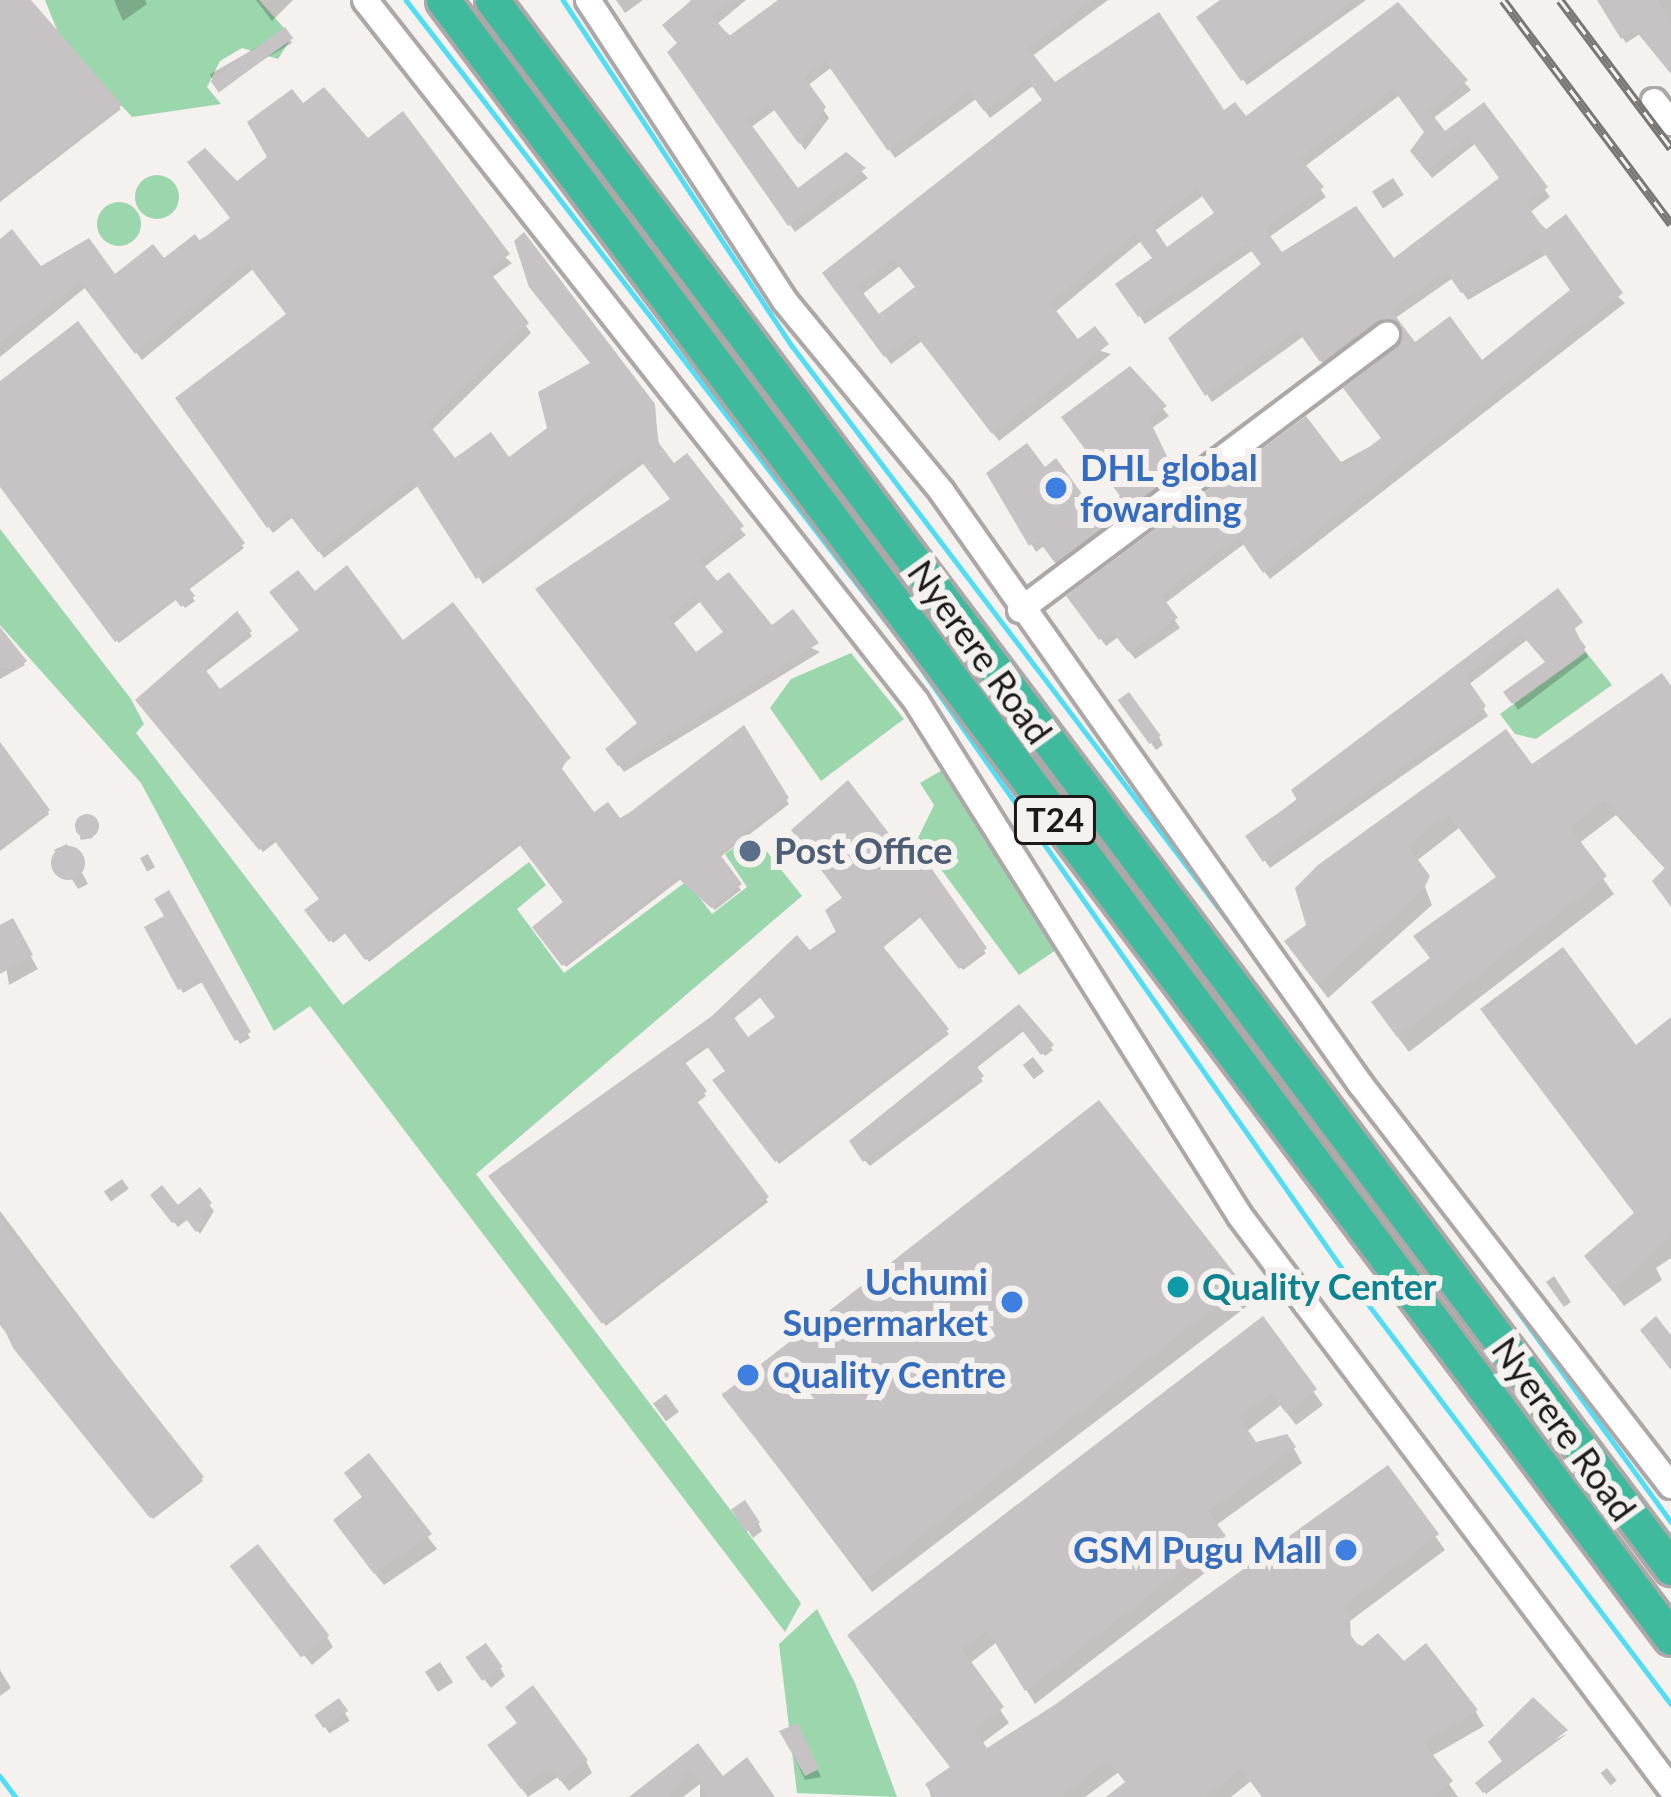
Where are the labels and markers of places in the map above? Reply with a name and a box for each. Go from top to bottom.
place label: DHL global fowarding [1080,445,1259,530]
marker: DHL global fowarding [1043,475,1069,501]
place label: Post Office [774,829,953,873]
marker: Post Office [737,838,763,864]
place label: Uchumi Supermarket [783,1259,988,1344]
place label: Quality Center [1202,1265,1437,1309]
marker: Quality Center [1165,1274,1191,1300]
marker: Uchumi Supermarket [999,1289,1025,1315]
place label: Quality Centre [772,1353,1007,1397]
marker: Quality Centre [735,1362,761,1388]
place label: GSM Pugu Mall [1073,1528,1322,1572]
marker: GSM Pugu Mall [1333,1537,1359,1563]

